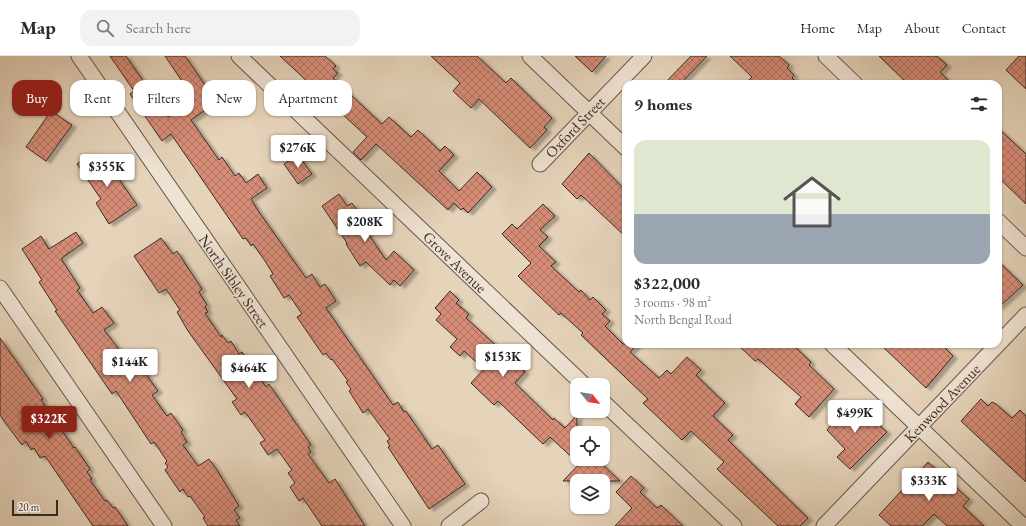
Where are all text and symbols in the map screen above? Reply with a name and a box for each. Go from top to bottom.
search box [80,10,360,46]
text: Map [20,15,56,40]
icon: search [94,17,116,39]
text: Search here [126,18,191,37]
text: Home [800,19,835,37]
text: Map [857,19,882,37]
text: About [904,19,940,37]
text: Contact [962,19,1006,37]
chip: Buy [12,80,62,116]
chip: Rent [70,80,125,116]
chip: Filters [133,80,194,116]
chip: New [202,80,256,116]
chip: Apartment [264,80,352,116]
street label: Oxford Street [541,92,609,162]
text: 9 homes [634,93,692,115]
icon: filters [968,93,990,115]
pin: $276K [270,135,326,169]
text: $276K [280,139,316,156]
pin: $355K [79,154,135,188]
text: $355K [89,158,125,175]
icon: home [776,166,848,238]
pin: $208K [337,209,393,243]
text: $208K [347,213,383,230]
street label: Grove Avenue [419,227,491,297]
street label: North Sibley Street [195,231,273,332]
text: $322,000 [634,272,700,294]
text: 3 rooms · 98 m² [634,294,711,311]
text: North Bengal Road [634,311,732,328]
pin: $153K [475,344,531,378]
text: $153K [485,348,521,365]
pin: $144K [102,349,158,383]
text: $144K [112,353,148,370]
pin: $464K [221,355,277,389]
text: $464K [231,359,267,376]
street label: Kenwood Avenue [900,360,984,446]
north arrow [570,378,610,418]
map controls [570,378,610,514]
pin: $499K [827,400,883,434]
text: $499K [837,404,873,421]
pin: $322K [21,406,77,440]
text: $322K [31,410,67,427]
button: locate [570,426,610,466]
pin: $333K [901,468,957,502]
text: $333K [911,472,947,489]
button: layers [570,474,610,514]
scale bar [12,498,58,517]
text: 20 m [18,500,39,514]

